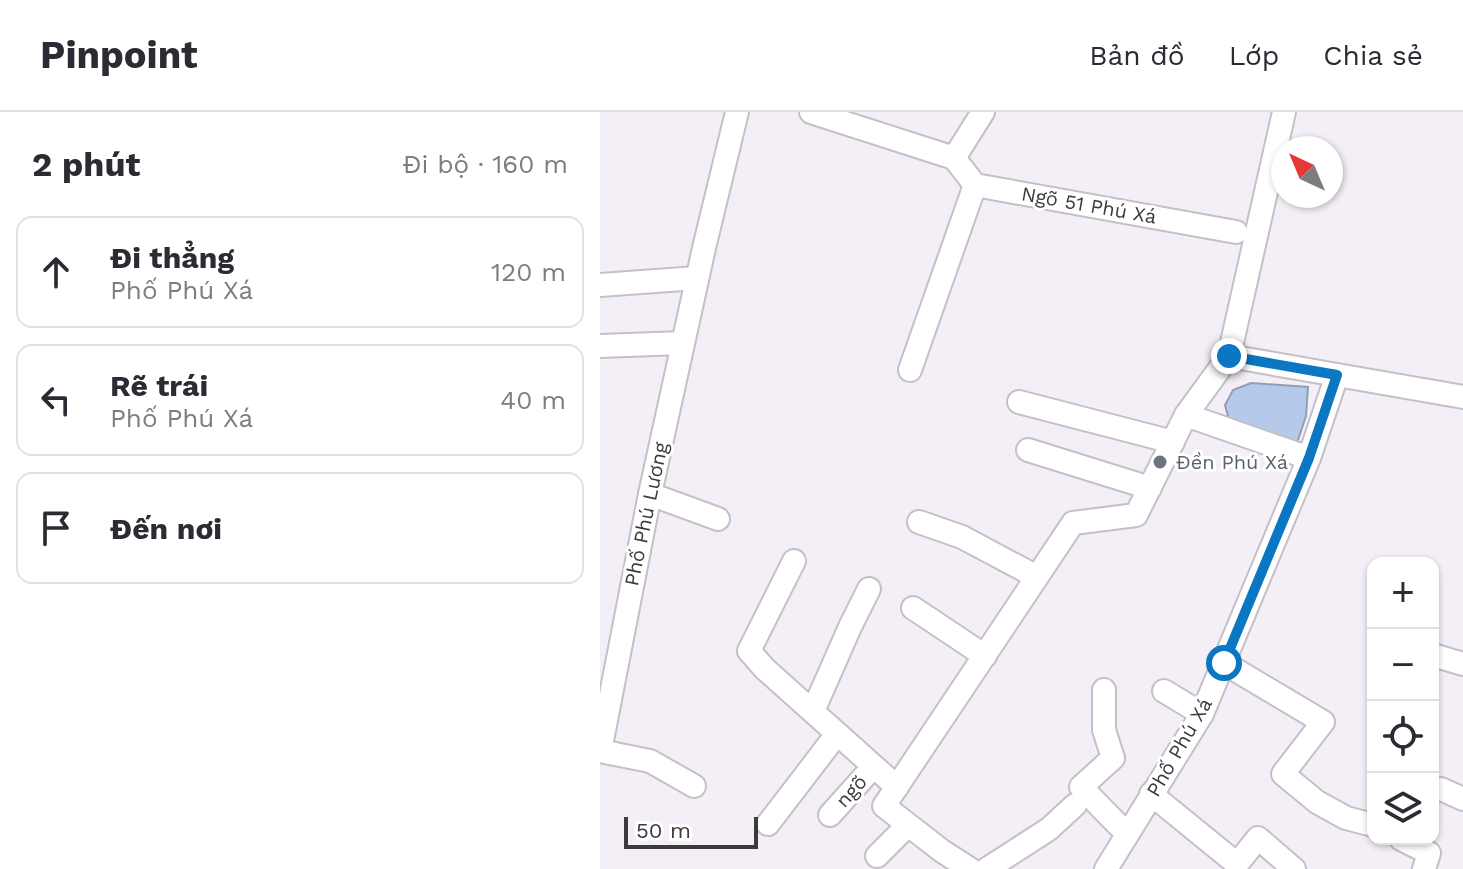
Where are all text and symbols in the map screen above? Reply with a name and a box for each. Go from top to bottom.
text: Pinpoint [40,33,198,77]
text: Bản đồ [1089,39,1185,72]
text: Lớp [1229,39,1279,72]
text: Chia sẻ [1323,39,1423,72]
north arrow [1271,136,1343,208]
text: 2 phút [32,144,140,184]
text: Đi bộ · 160 m [402,149,568,179]
street label: Ngõ 51 Phú Xá [1020,181,1158,229]
text: Đi thẳng [110,240,234,275]
icon: ahead [34,250,78,294]
text: 120 m [491,257,566,287]
text: Phố Phú Xá [110,275,253,305]
route end [1211,338,1247,374]
text: Rẽ trái [110,368,208,403]
icon: left [34,378,78,422]
text: 40 m [500,385,566,415]
text: Phố Phú Xá [110,403,253,433]
street label: Phố Phú Lương [619,440,673,588]
place label: Đền Phú Xá [1176,450,1288,474]
marker: Đền Phú Xá [1151,453,1169,471]
icon: arrive [34,506,78,550]
text: Đến nơi [110,511,222,546]
map controls [1367,557,1439,845]
button: + [1367,557,1439,629]
button: − [1367,629,1439,701]
route start [1206,645,1242,681]
street label: Phố Phú Xá [1141,693,1217,801]
button: locate [1367,701,1439,773]
street label: ngõ [830,770,872,812]
button: layers [1367,773,1439,845]
scale bar [624,813,758,849]
text: 50 m [636,818,691,843]

